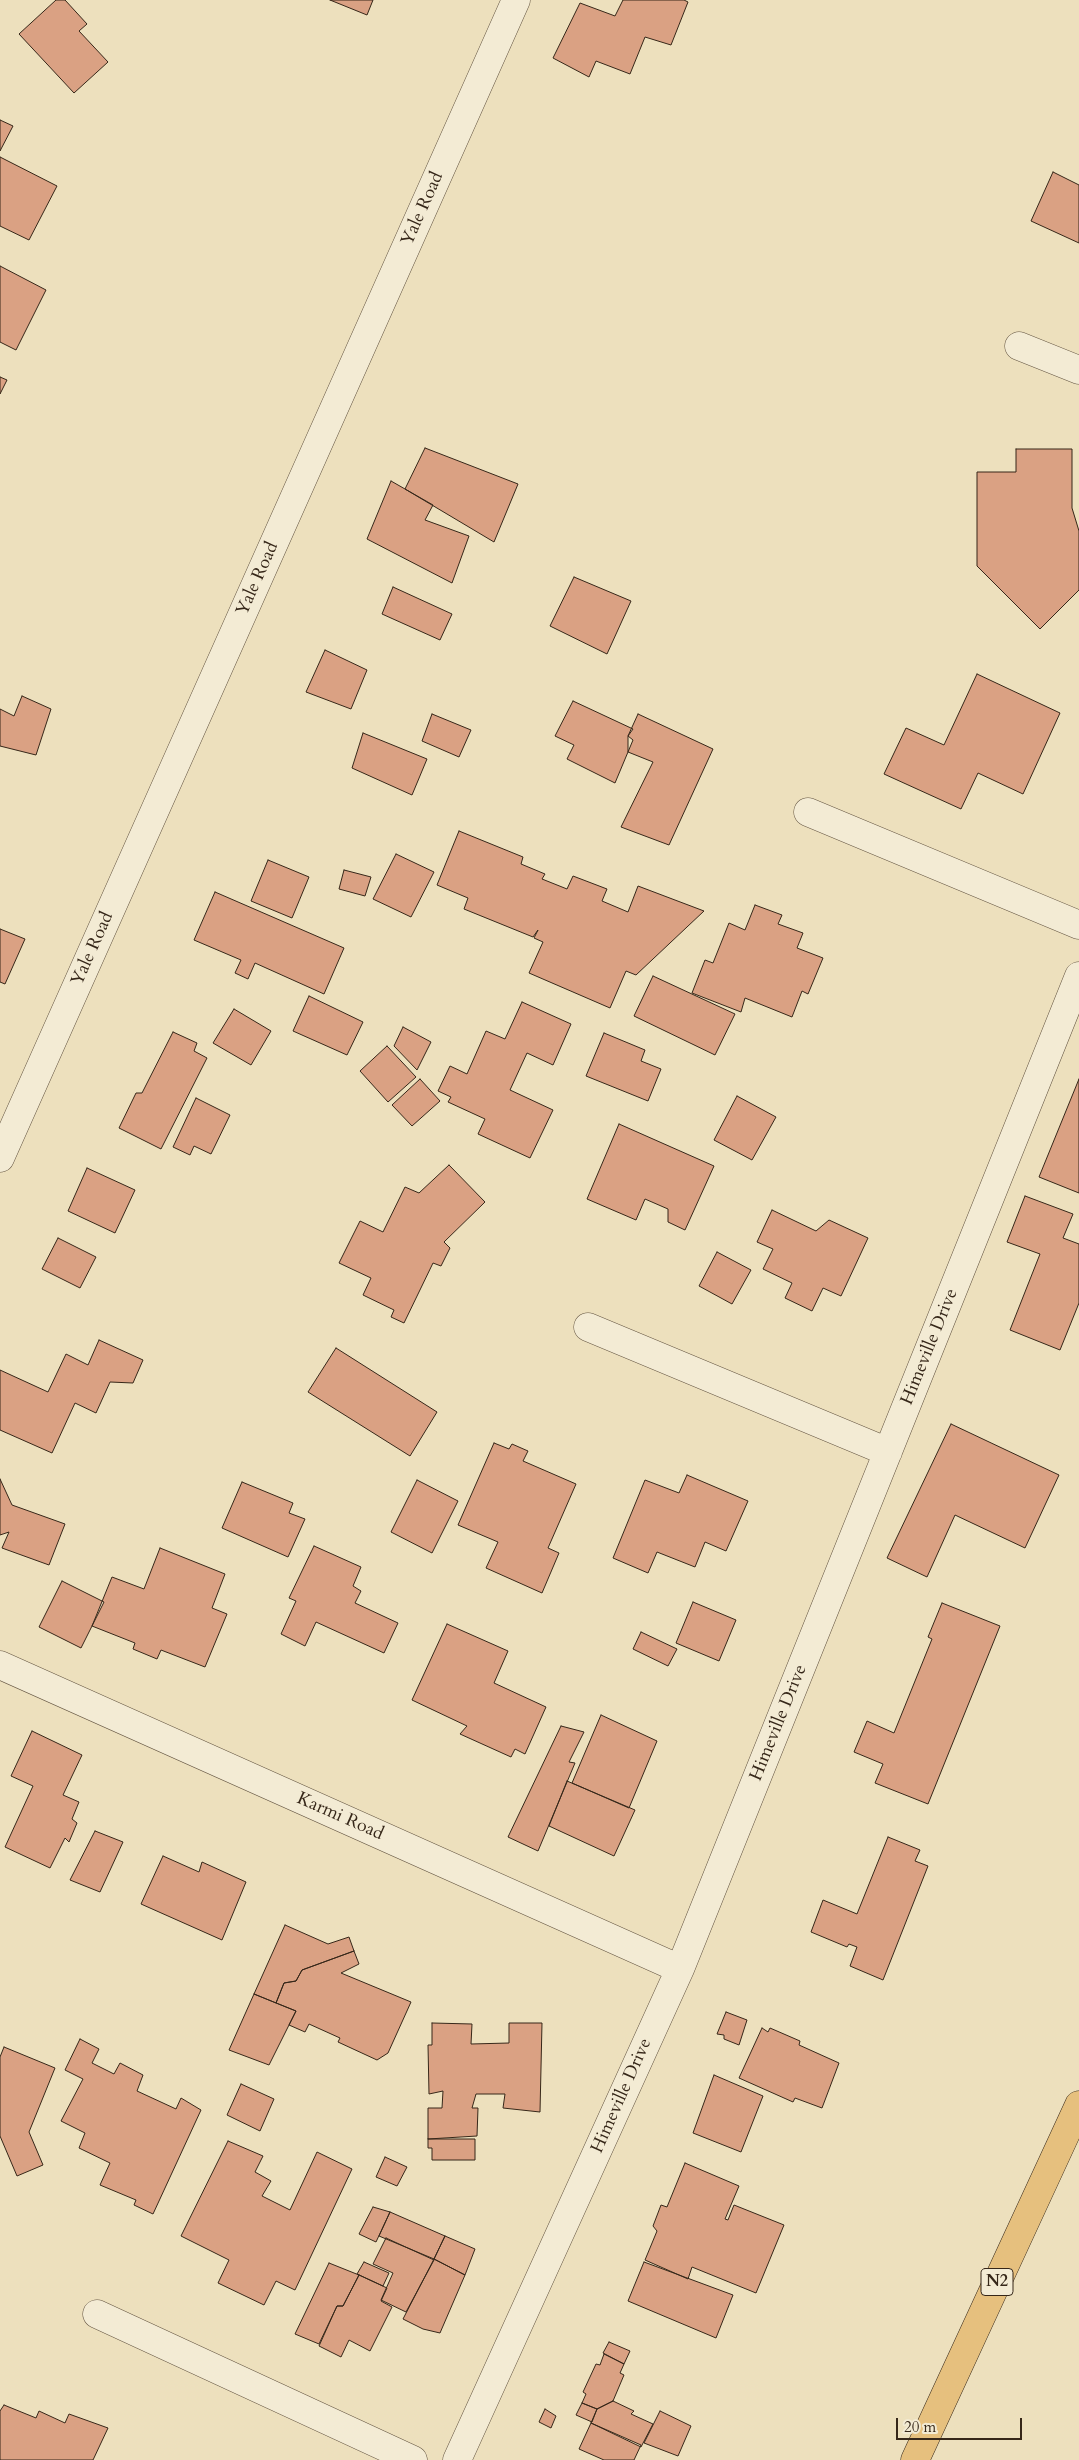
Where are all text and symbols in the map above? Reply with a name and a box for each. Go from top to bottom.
street label: Yale Road [397,169,449,249]
street label: Yale Road [232,539,284,619]
street label: Yale Road [67,909,119,989]
street label: Himeville Drive [897,1286,963,1408]
street label: Himeville Drive [746,1662,812,1784]
street label: Karmi Road [293,1788,387,1846]
street label: Himeville Drive [587,2035,657,2157]
road number: N2 [981,2268,1013,2296]
scale bar [899,2408,1025,2440]
text: 20 m [904,2417,936,2437]

